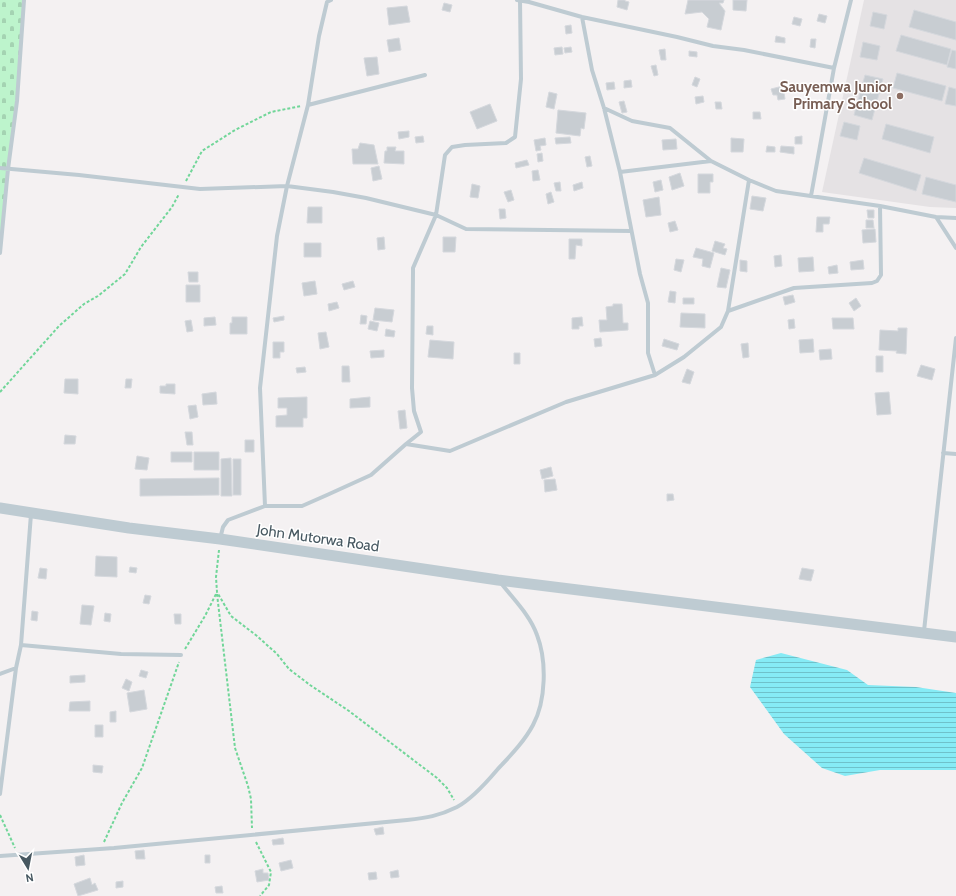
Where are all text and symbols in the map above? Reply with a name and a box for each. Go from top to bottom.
place label: Sauyemwa Junior Primary School [780,78,892,113]
marker: Sauyemwa Junior Primary School [895,91,905,101]
street label: John Mutorwa Road [255,520,380,556]
north arrow [8,848,48,888]
text: N [25,870,35,885]

